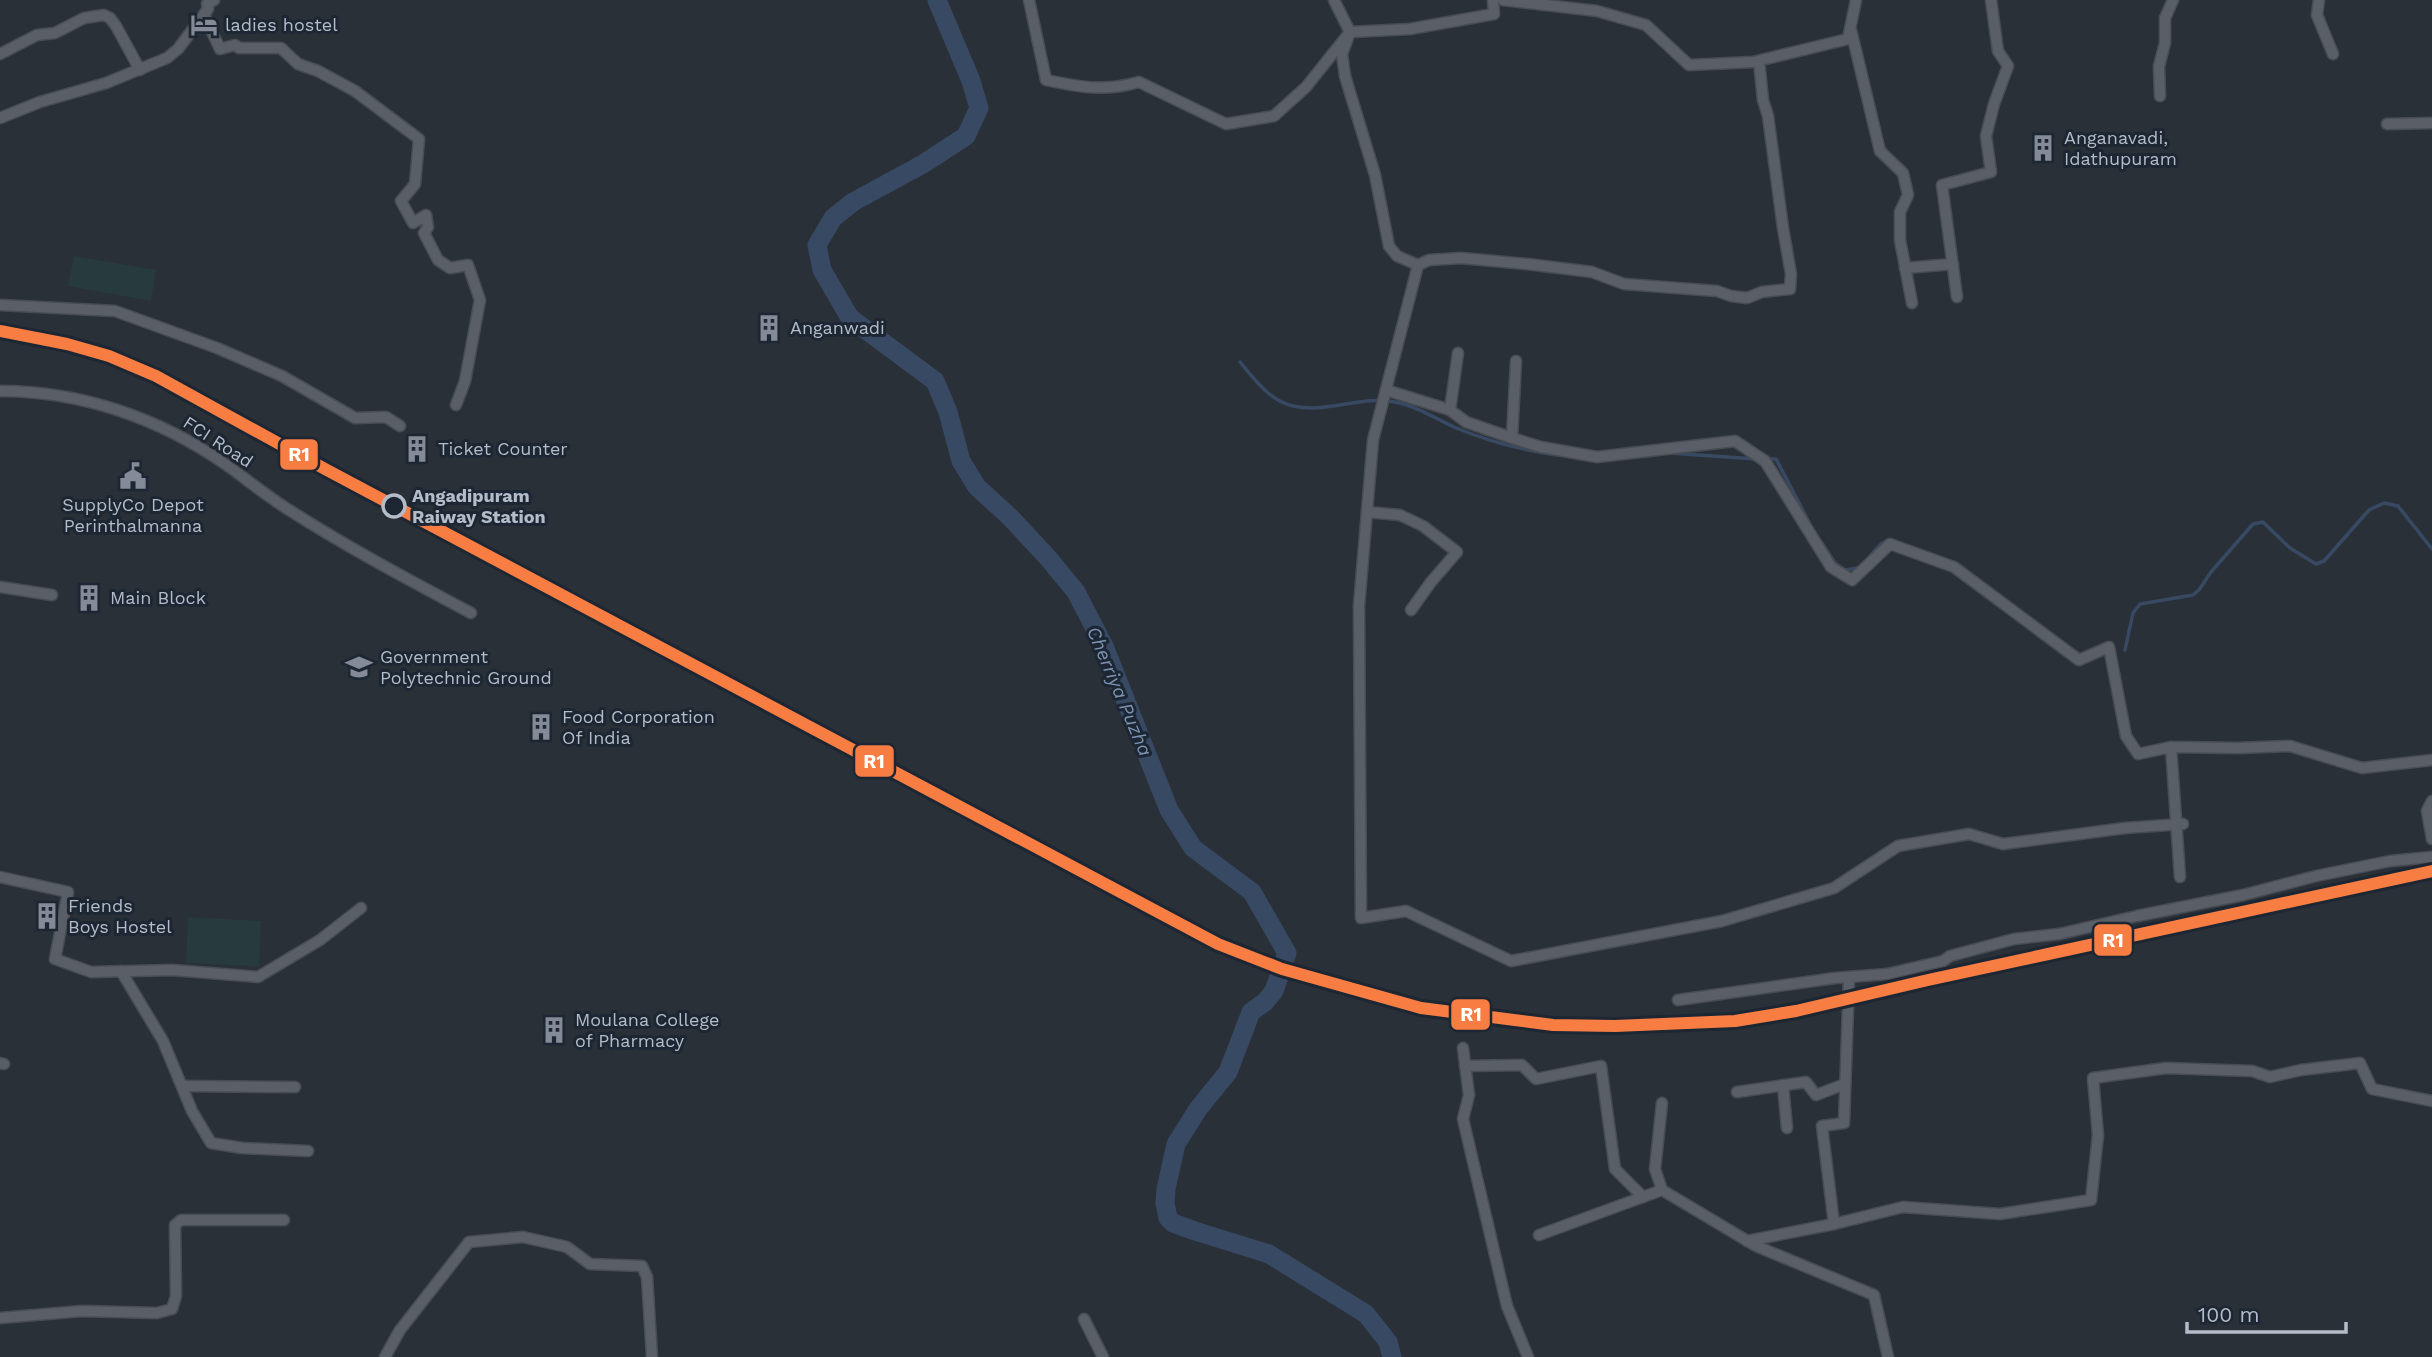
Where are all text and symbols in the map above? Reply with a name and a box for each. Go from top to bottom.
hotel icon: ladies hostel [189,10,219,40]
place label: ladies hostel [225,14,338,35]
place label: Anganavadi, Idathupuram [2064,127,2177,169]
building icon: Anganavadi, Idathupuram [2028,133,2058,163]
building icon: Anganwadi [754,313,784,343]
place label: Anganwadi [790,317,885,338]
street label: FCI Road [180,411,257,472]
building icon: Ticket Counter [402,434,432,464]
line badge: R1 [279,438,319,471]
place label: Ticket Counter [438,438,568,459]
text: R1 [288,443,310,466]
public building icon: SupplyCo Depot Perinthalmanna [118,461,148,491]
place label: Angadipuram Raiway Station [412,485,546,527]
place label: SupplyCo Depot Perinthalmanna [62,494,204,536]
marker: Angadipuram Raiway Station [382,494,406,518]
building icon: Main Block [74,583,104,613]
place label: Main Block [110,587,206,608]
water label: Cherriya Puzha [1082,623,1157,760]
place label: Government Polytechnic Ground [380,646,552,688]
school or university icon: Government Polytechnic Ground [344,652,374,682]
place label: Food Corporation Of India [562,706,715,748]
building icon: Food Corporation Of India [526,712,556,742]
line badge: R1 [854,744,895,778]
text: R1 [863,750,885,773]
place label: Friends Boys Hostel [68,895,172,937]
building icon: Friends Boys Hostel [32,901,62,931]
line badge: R1 [2093,923,2133,957]
text: R1 [2102,929,2124,952]
line badge: R1 [1450,998,1491,1031]
text: R1 [1460,1003,1482,1026]
place label: Moulana College of Pharmacy [575,1009,719,1051]
building icon: Moulana College of Pharmacy [539,1015,569,1045]
scale bar [2187,1290,2346,1334]
text: 100 m [2198,1302,2260,1327]

